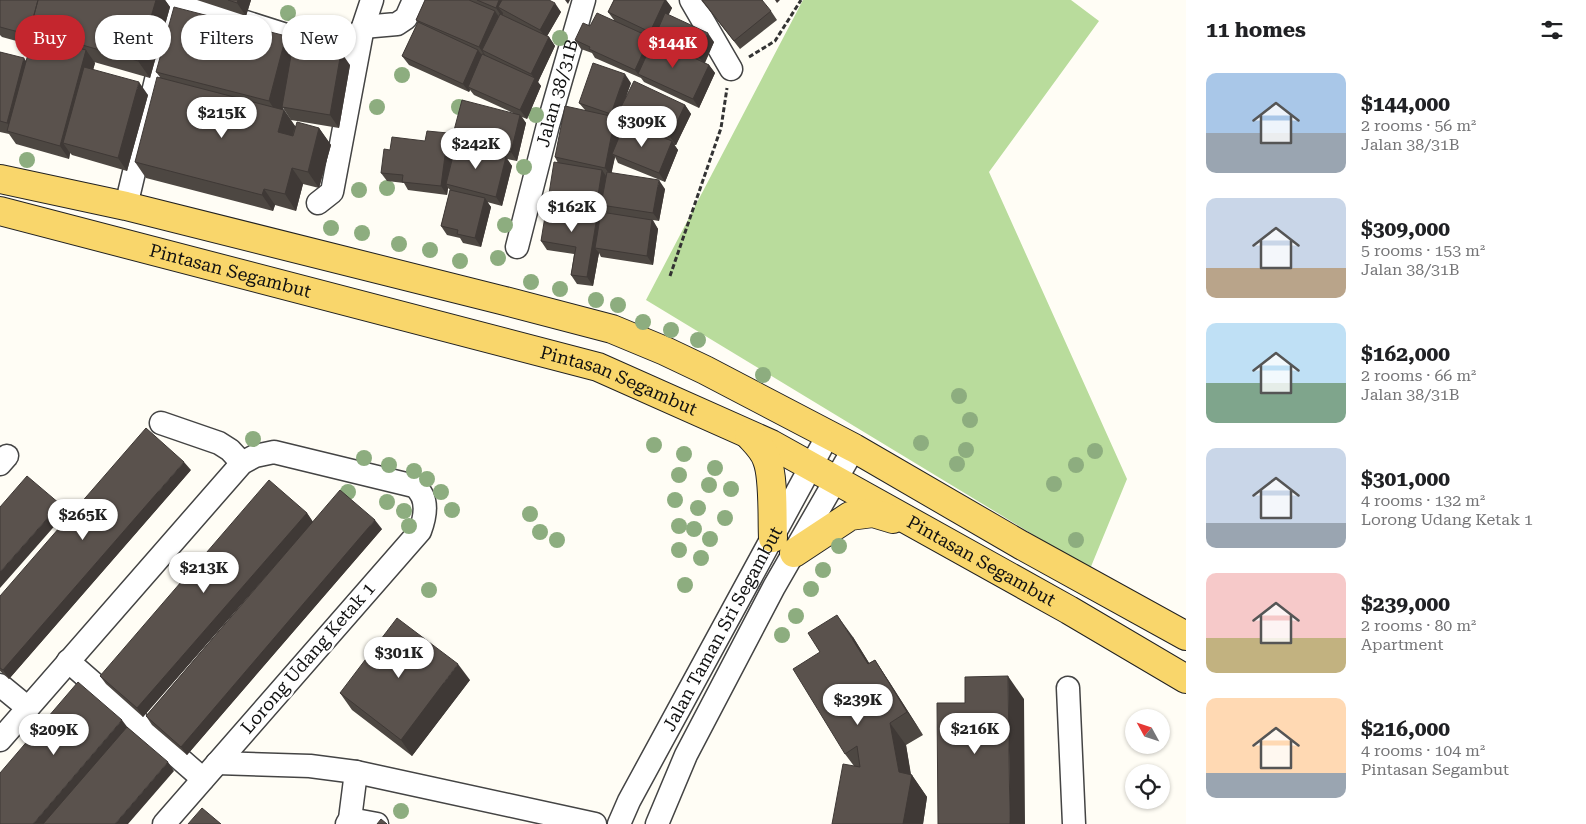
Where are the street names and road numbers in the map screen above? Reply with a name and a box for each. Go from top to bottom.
street label: Jalan 38/31B [532,37,582,149]
street label: Pintasan Segambut [147,239,314,302]
street label: Pintasan Segambut [538,341,701,420]
street label: Pintasan Segambut [904,511,1060,611]
street label: Jalan Taman Sri Segambut [658,522,786,735]
street label: Lorong Udang Ketak 1 [236,578,379,738]

